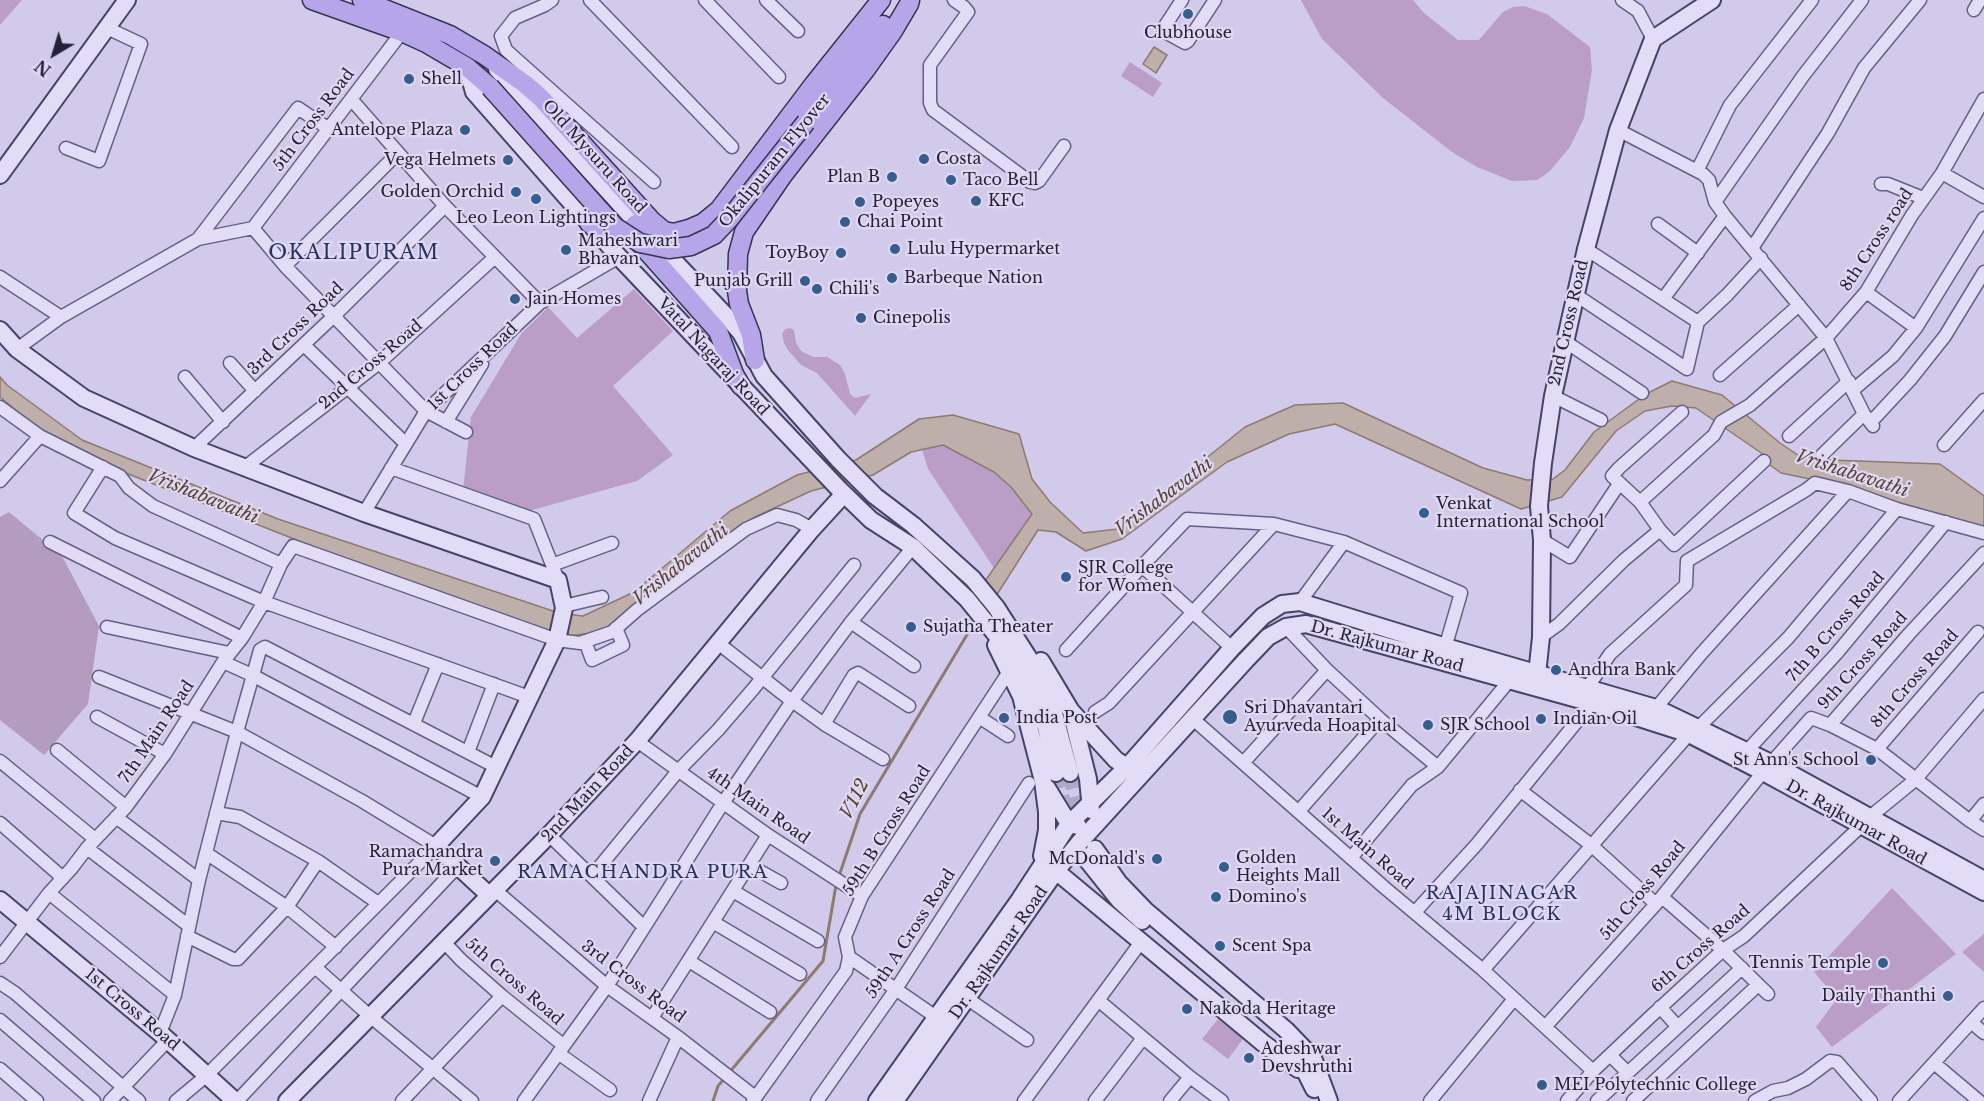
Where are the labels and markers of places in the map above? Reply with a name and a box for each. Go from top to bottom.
marker: Clubhouse [1181,7,1195,21]
place label: Clubhouse [1144,23,1232,43]
place label: Shell [421,69,462,89]
marker: Shell [402,72,416,86]
place label: Antelope Plaza [331,120,453,140]
marker: Antelope Plaza [458,123,472,137]
place label: Costa [936,149,981,169]
place label: Vega Helmets [384,150,496,170]
marker: Costa [917,152,931,166]
marker: Vega Helmets [501,153,515,167]
place label: Plan B [827,167,880,187]
marker: Plan B [885,170,899,184]
place label: Taco Bell [963,170,1039,190]
marker: Taco Bell [944,173,958,187]
place label: Golden Orchid [380,182,504,202]
marker: Golden Orchid [509,185,523,199]
place label: KFC [988,191,1024,211]
marker: Leo Leon Lightings [529,192,543,206]
place label: Popeyes [872,192,939,212]
marker: KFC [969,194,983,208]
marker: Popeyes [853,195,867,209]
place label: Leo Leon Lightings [456,208,616,228]
place label: Chai Point [857,212,943,232]
marker: Chai Point [838,215,852,229]
place label: Maheshwari Bhavan [578,231,678,269]
place label: Lulu Hypermarket [907,239,1060,259]
marker: Lulu Hypermarket [888,242,902,256]
marker: Maheshwari Bhavan [559,243,573,257]
place label: ToyBoy [765,243,829,263]
marker: ToyBoy [834,246,848,260]
place label: Barbeque Nation [904,268,1043,288]
place label: Punjab Grill [694,271,793,291]
marker: Barbeque Nation [885,271,899,285]
marker: Punjab Grill [798,274,812,288]
place label: Chili's [829,279,879,299]
marker: Chili's [810,282,824,296]
place label: Jain Homes [527,289,621,309]
marker: Jain Homes [508,292,522,306]
place label: Cinepolis [873,308,951,328]
marker: Cinepolis [854,311,868,325]
place label: Venkat International School [1436,494,1604,532]
marker: Venkat International School [1417,506,1431,520]
place label: SJR College for Women [1078,558,1173,596]
marker: SJR College for Women [1059,570,1073,584]
place label: Sujatha Theater [923,617,1053,637]
marker: Sujatha Theater [904,620,918,634]
place label: Andhra Bank [1568,660,1676,680]
marker: Andhra Bank [1549,663,1563,677]
place label: Sri Dhavantari Ayurveda Hoapital [1244,698,1397,736]
place label: India Post [1016,708,1098,728]
marker: Sri Dhavantari Ayurveda Hoapital [1221,708,1239,726]
place label: Indian Oil [1553,709,1637,729]
marker: India Post [997,711,1011,725]
marker: Indian Oil [1534,712,1548,726]
place label: SJR School [1440,715,1530,735]
marker: SJR School [1421,718,1435,732]
place label: St Ann's School [1733,750,1859,770]
marker: St Ann's School [1864,753,1878,767]
place label: Ramachandra Pura Market [369,842,483,880]
place label: Golden Heights Mall [1236,848,1340,886]
place label: McDonald's [1048,849,1145,869]
marker: McDonald's [1150,852,1164,866]
marker: Ramachandra Pura Market [488,854,502,868]
marker: Golden Heights Mall [1217,860,1231,874]
place label: Domino's [1228,887,1307,907]
marker: Domino's [1209,890,1223,904]
place label: Scent Spa [1232,936,1312,956]
marker: Scent Spa [1213,939,1227,953]
place label: Tennis Temple [1749,953,1871,973]
marker: Tennis Temple [1876,956,1890,970]
place label: Daily Thanthi [1821,986,1936,1006]
marker: Daily Thanthi [1941,989,1955,1003]
place label: Nakoda Heritage [1199,999,1336,1019]
marker: Nakoda Heritage [1180,1002,1194,1016]
place label: Adeshwar Devshruthi [1261,1039,1353,1077]
marker: Adeshwar Devshruthi [1242,1051,1256,1065]
place label: MEI Polytechnic College [1554,1075,1757,1095]
marker: MEI Polytechnic College [1535,1078,1549,1092]

